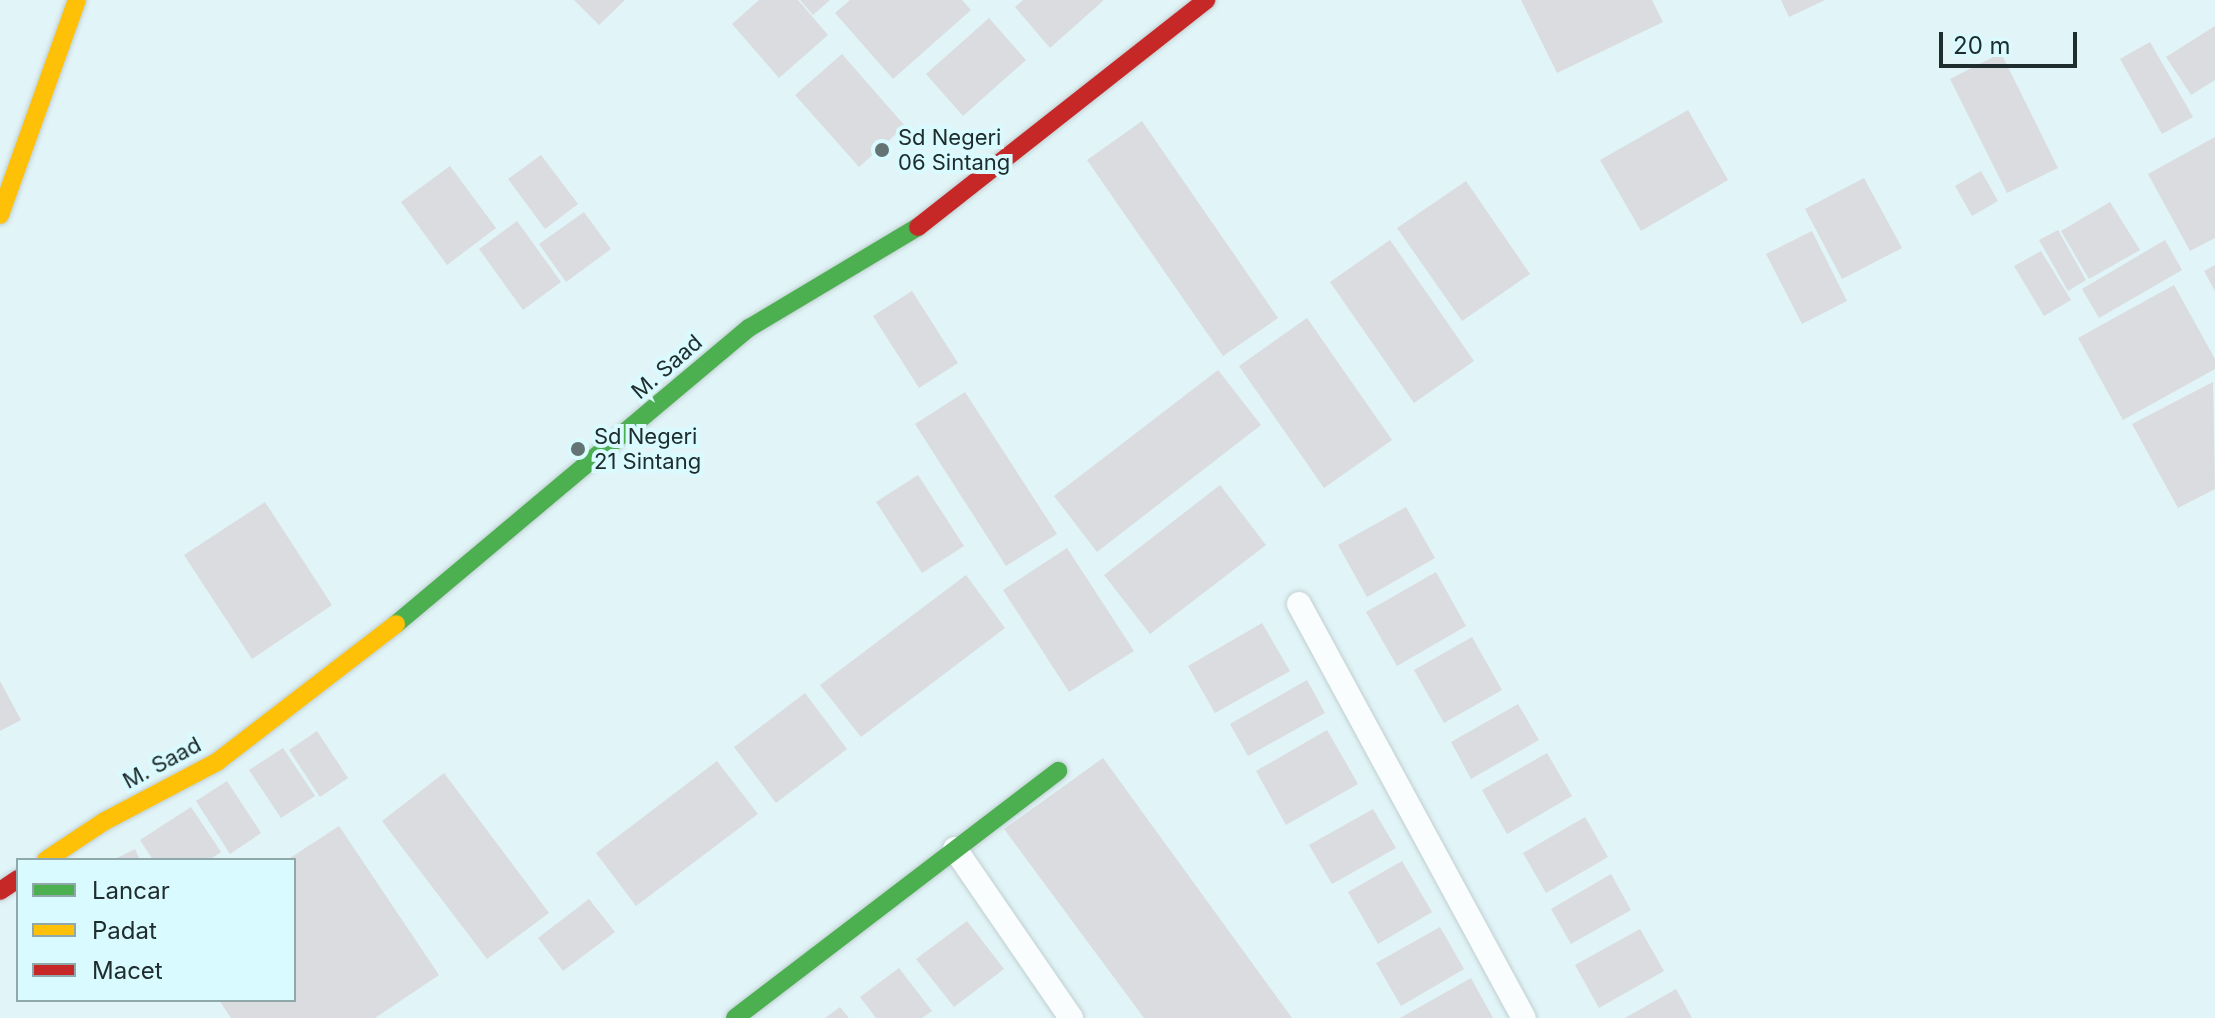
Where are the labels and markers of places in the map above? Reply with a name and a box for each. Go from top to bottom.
place label: Sd Negeri 06 Sintang [898,124,1010,176]
marker: Sd Negeri 06 Sintang [873,141,891,159]
place label: Sd Negeri 21 Sintang [594,423,701,474]
marker: Sd Negeri 21 Sintang [569,440,587,458]

